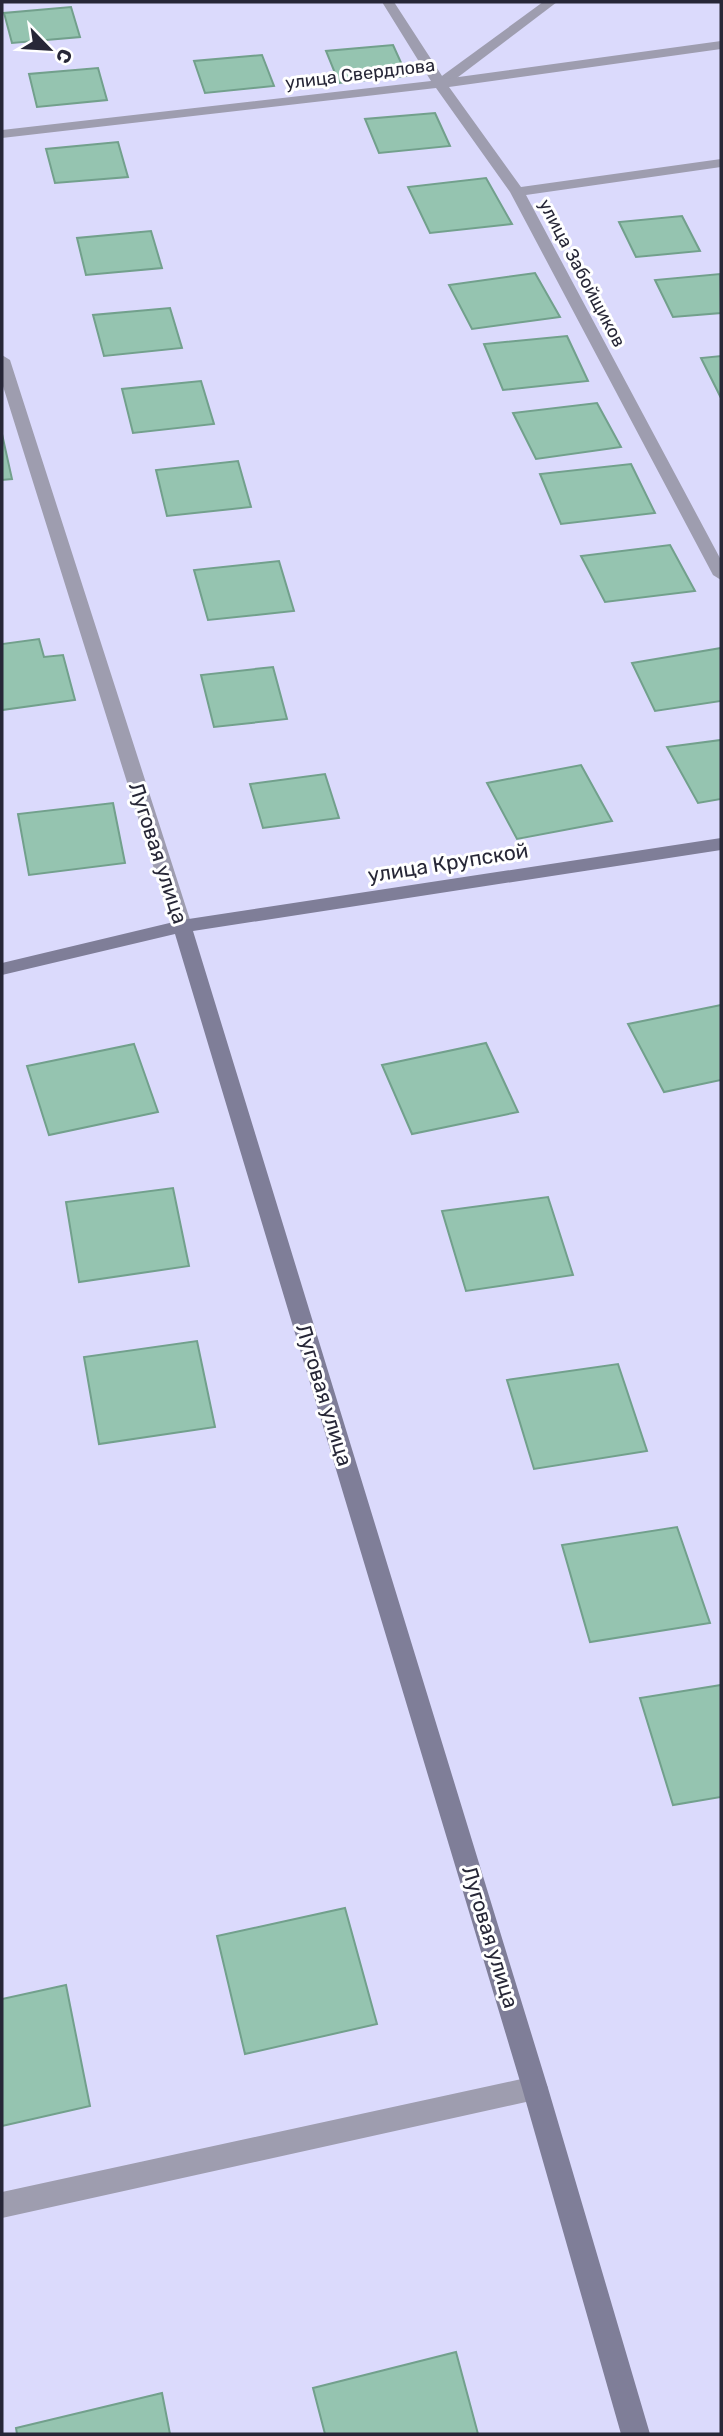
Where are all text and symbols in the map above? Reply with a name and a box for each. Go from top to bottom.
north arrow [14,14,84,84]
text: С [51,45,77,67]
street label: улица Свердлова [284,54,436,94]
street label: улица Забойщиков [534,195,630,351]
street label: Луговая улица [124,779,193,927]
street label: улица Крупской [366,837,530,888]
street label: Луговая улица [291,1321,358,1469]
street label: Луговая улица [457,1863,524,2011]

